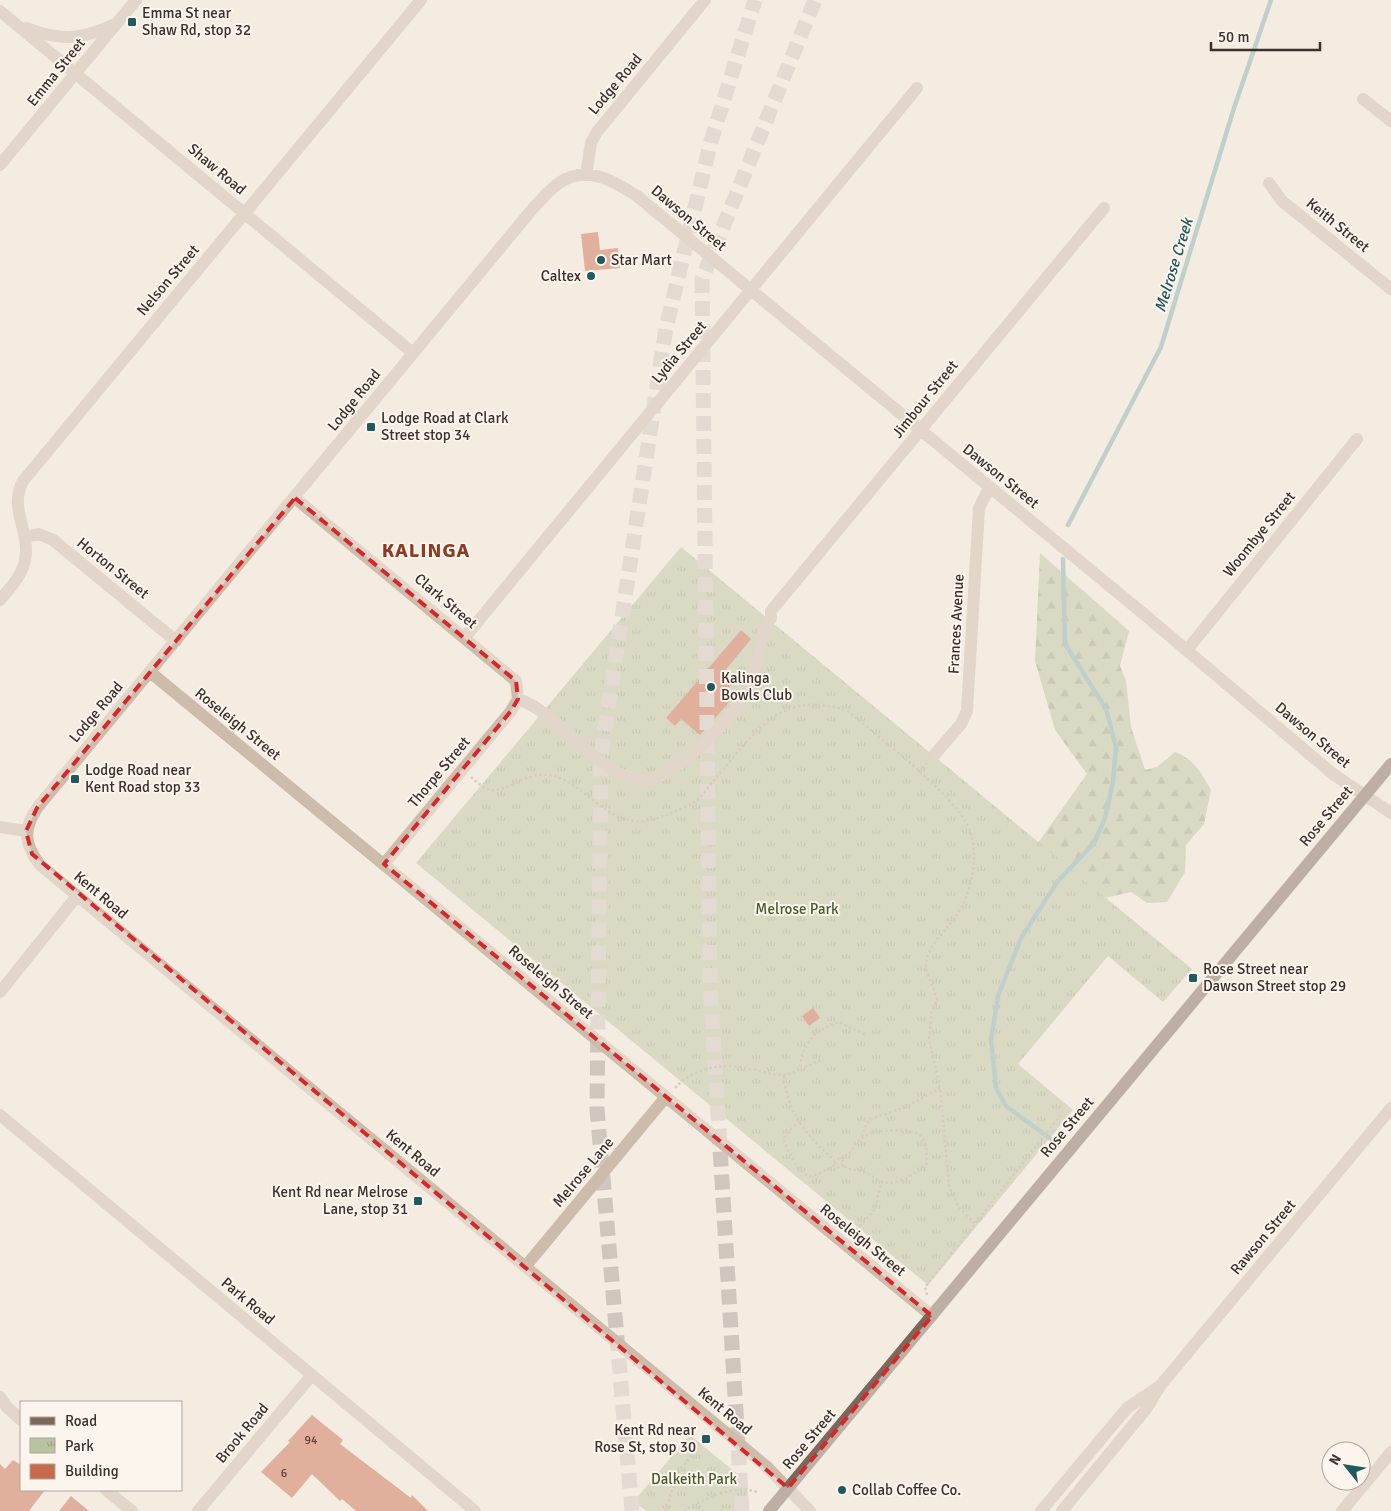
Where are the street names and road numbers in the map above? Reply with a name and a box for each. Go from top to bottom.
street label: Emma Street [23,34,89,110]
street label: Lodge Road [584,50,646,118]
street label: Shaw Road [184,140,250,198]
street label: Dawson Street [648,181,730,255]
street label: Keith Street [1303,194,1373,256]
street label: Nelson Street [133,241,203,319]
street label: Lydia Street [648,317,710,387]
street label: Jimbour Street [888,357,962,441]
street label: Lodge Road [324,366,384,434]
street label: Dawson Street [959,440,1043,512]
street label: Woombye Street [1219,488,1299,580]
street label: Horton Street [73,534,153,602]
street label: Clark Street [411,570,481,632]
street label: Frances Avenue [944,574,968,674]
street label: Lodge Road [65,678,127,746]
street label: Roseleigh Street [192,684,284,764]
street label: Dawson Street [1272,698,1354,772]
street label: Thorpe Street [404,733,474,811]
street label: Rose Street [1296,782,1356,850]
street label: Kent Road [70,867,132,923]
street label: Roseleigh Street [505,941,597,1023]
street label: Rose Street [1037,1093,1097,1161]
street label: Kent Road [382,1125,444,1181]
street label: Melrose Lane [549,1134,617,1210]
street label: Rawson Street [1227,1196,1299,1278]
street label: Roseleigh Street [817,1200,909,1280]
street label: Park Road [218,1273,278,1329]
street label: Kent Road [694,1383,756,1439]
street label: Brook Road [212,1399,272,1467]
street label: Rose Street [779,1405,839,1473]

